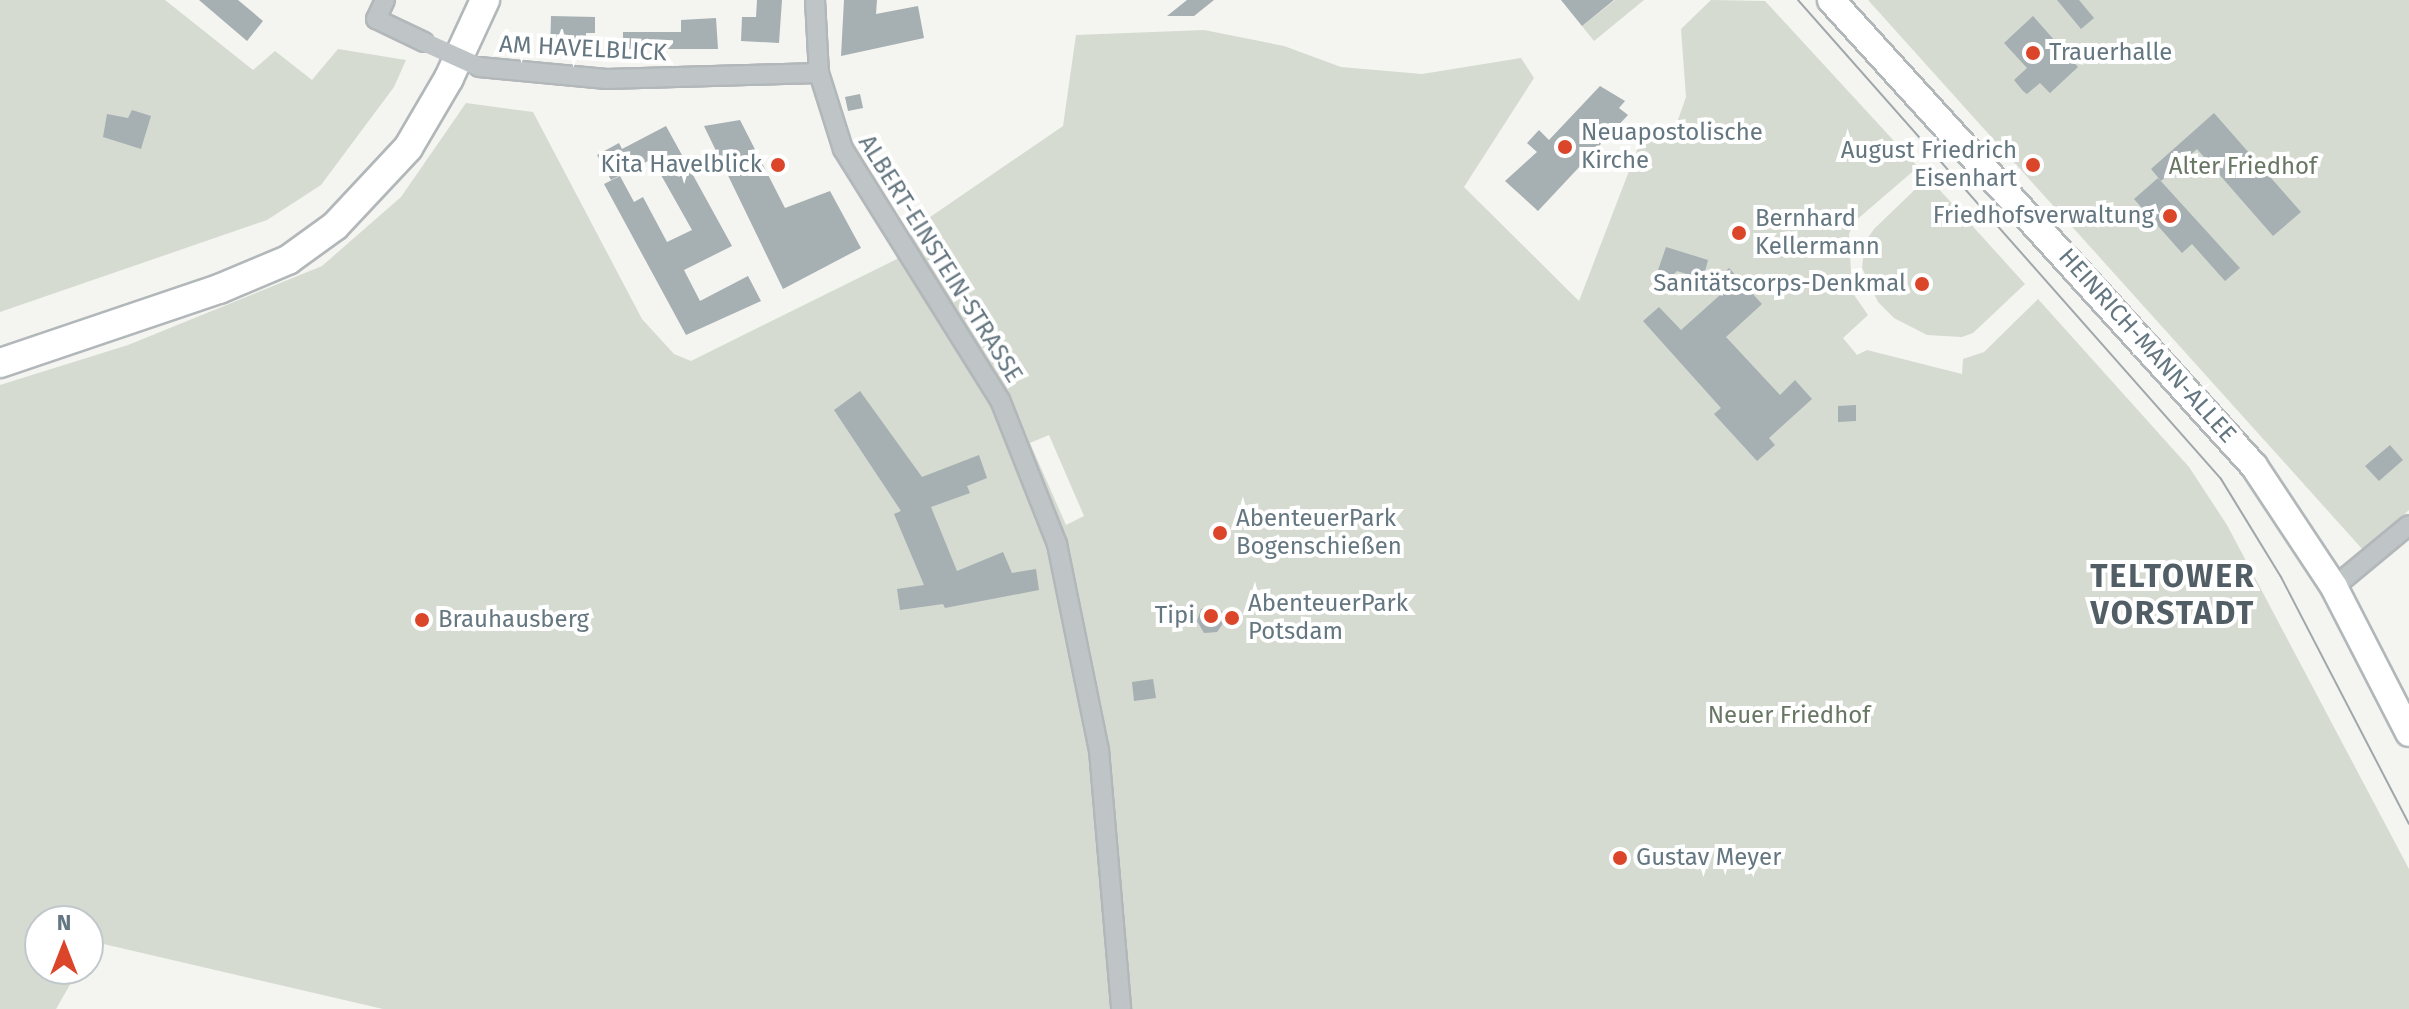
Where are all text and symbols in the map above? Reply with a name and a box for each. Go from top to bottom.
street label: AM HAVELBLICK [498,30,668,68]
place label: Trauerhalle [2049,39,2172,67]
marker: Trauerhalle [2024,44,2042,62]
place label: Neuapostolische Kirche [1581,119,1763,175]
street label: ALBERT-EINSTEIN-STRASSE [852,130,1028,388]
place label: August Friedrich Eisenhart [1841,137,2017,193]
marker: Neuapostolische Kirche [1556,138,1574,156]
place label: Kita Havelblick [601,151,762,179]
park label: Alter Friedhof [2169,153,2317,181]
marker: Kita Havelblick [769,156,787,174]
marker: August Friedrich Eisenhart [2024,156,2042,174]
place label: Friedhofsverwaltung [1933,202,2154,230]
place label: Bernhard Kellermann [1755,205,1880,261]
marker: Friedhofsverwaltung [2161,207,2179,225]
marker: Bernhard Kellermann [1730,224,1748,242]
street label: HEINRICH-MANN-ALLEE [2052,243,2242,449]
place label: Sanitätscorps-Denkmal [1653,270,1906,298]
marker: Sanitätscorps-Denkmal [1913,275,1931,293]
place label: AbenteuerPark Bogenschießen [1236,505,1402,561]
marker: AbenteuerPark Bogenschießen [1211,524,1229,542]
district label: TELTOWER VORSTADT [2090,558,2256,633]
place label: AbenteuerPark Potsdam [1248,590,1408,646]
place label: Tipi [1155,602,1195,630]
place label: Brauhausberg [438,606,589,634]
marker: Tipi [1202,607,1220,625]
marker: AbenteuerPark Potsdam [1223,609,1241,627]
marker: Brauhausberg [413,611,431,629]
park label: Neuer Friedhof [1708,702,1870,730]
place label: Gustav Meyer [1636,844,1781,872]
marker: Gustav Meyer [1611,849,1629,867]
north arrow [24,905,104,985]
text: N [57,909,71,936]

